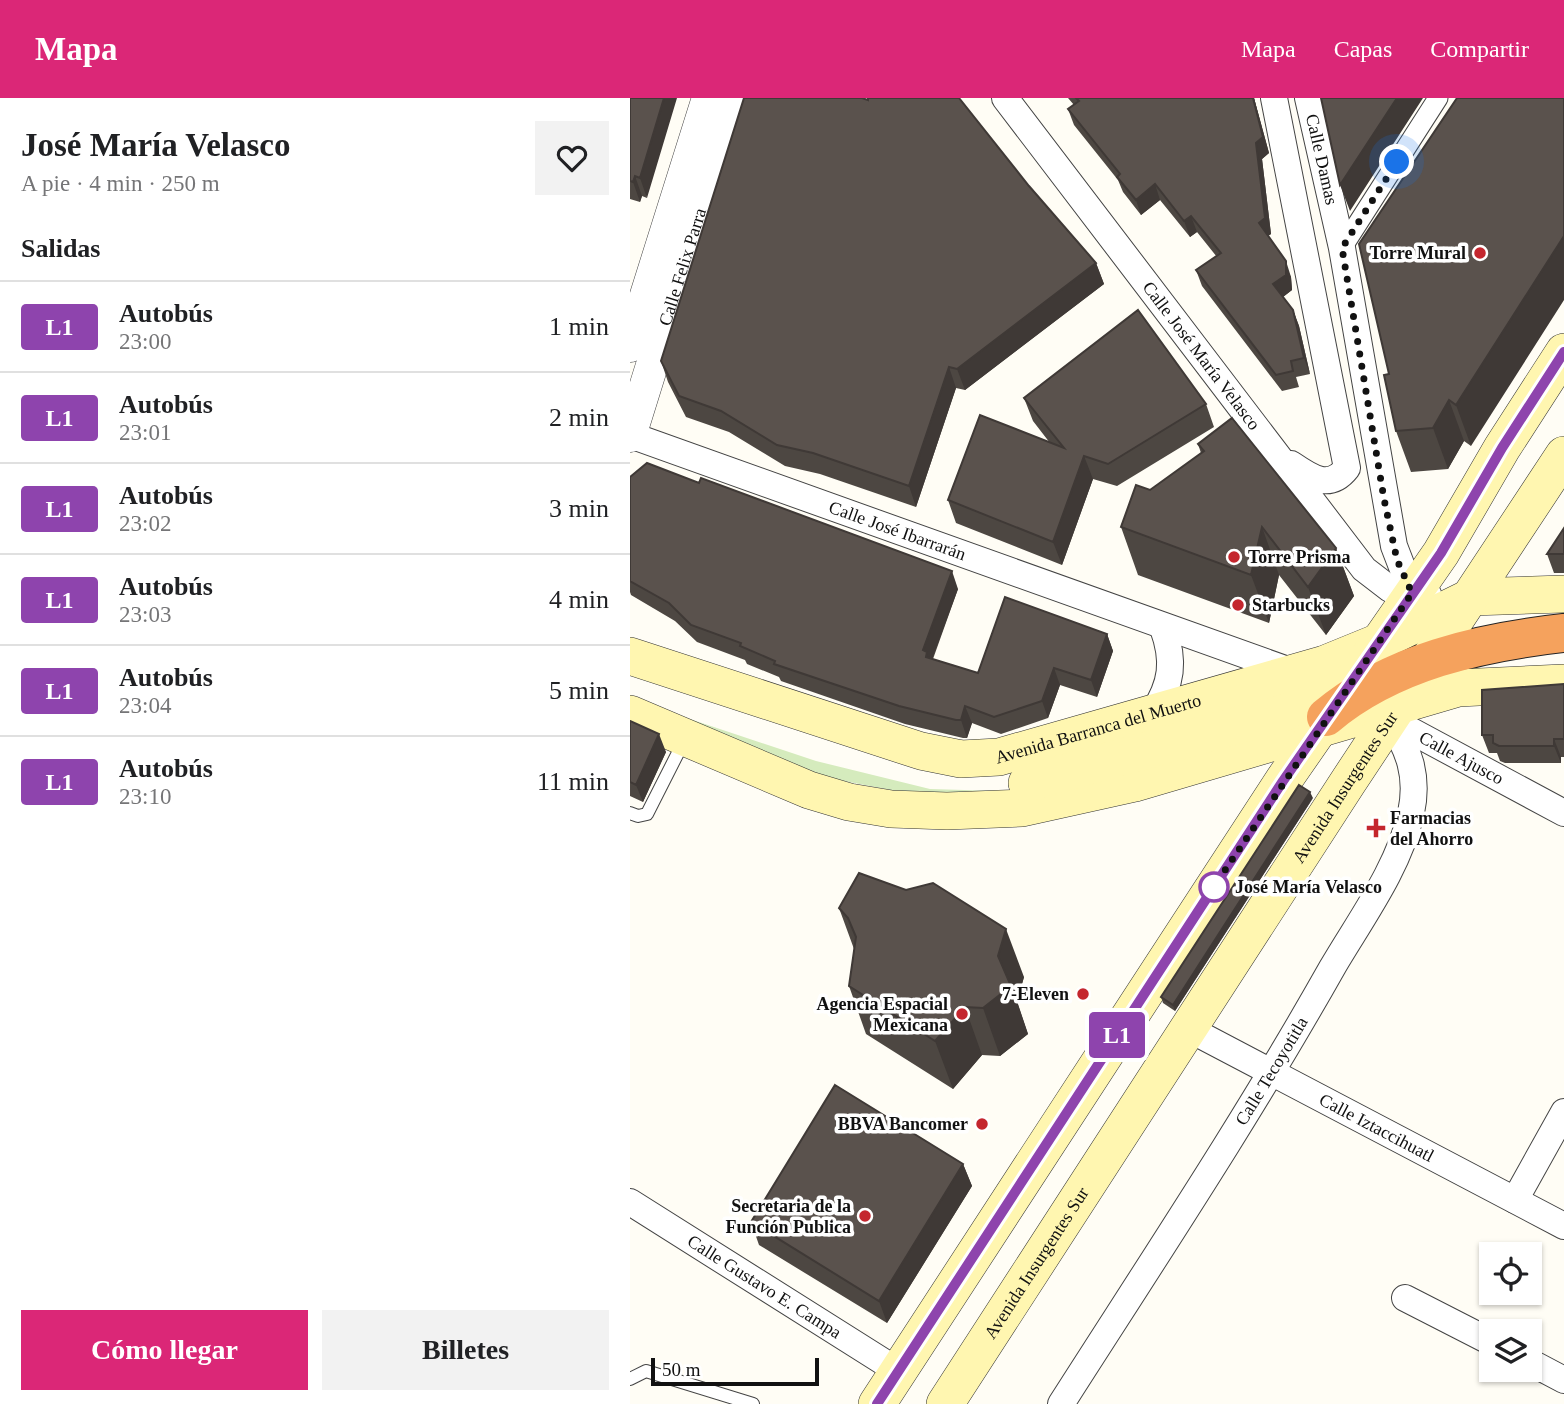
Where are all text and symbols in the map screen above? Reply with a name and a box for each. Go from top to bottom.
text: Mapa [35,31,118,67]
text: Mapa [1241,36,1296,62]
text: Capas [1334,36,1392,62]
text: Compartir [1430,36,1529,62]
street label: Calle Damas [1302,112,1342,207]
button: heart [535,121,609,195]
text: José María Velasco [21,127,290,163]
your location [1379,144,1414,179]
text: A pie · 4 min · 250 m [21,171,220,196]
street label: Calle Felix Parra [655,206,710,328]
text: Salidas [21,234,101,263]
place label: Torre Mural [1370,243,1466,263]
marker: Torre Mural [1472,245,1488,261]
street label: Calle José María Velasco [1138,278,1264,434]
text: Autobús [119,299,213,328]
text: 1 min [549,312,609,341]
text: L1 [45,314,74,340]
text: 23:00 [119,329,171,354]
text: Autobús [119,390,213,419]
text: 2 min [549,403,609,432]
text: L1 [45,405,74,431]
text: 23:01 [119,420,171,445]
text: Autobús [119,481,213,510]
text: 3 min [549,494,609,523]
text: L1 [45,496,74,522]
street label: Calle José Ibarrarán [826,497,969,564]
text: 23:02 [119,511,171,536]
place label: Torre Prisma [1248,547,1350,567]
marker: Torre Prisma [1226,549,1242,565]
text: Autobús [119,572,213,601]
text: 4 min [549,585,609,614]
text: L1 [45,587,74,613]
place label: Starbucks [1252,595,1330,615]
marker: Starbucks [1230,597,1246,613]
text: 23:03 [119,602,171,627]
text: Autobús [119,663,213,692]
text: 5 min [549,676,609,705]
text: L1 [45,678,74,704]
street label: Avenida Barranca del Muerto [993,690,1203,768]
text: 23:04 [119,693,171,718]
street label: Avenida Insurgentes Sur [1288,708,1402,867]
street label: Calle Ajusco [1416,727,1507,789]
text: Autobús [119,754,213,783]
text: 11 min [537,767,609,796]
text: L1 [45,769,74,795]
text: 23:10 [119,784,171,809]
place label: Farmacias del Ahorro [1390,808,1473,849]
marker: Farmacias del Ahorro [1368,820,1384,836]
marker: José María Velasco [1199,872,1229,902]
place label: José María Velasco [1235,877,1382,897]
place label: 7-Eleven [1002,984,1069,1004]
marker: 7-Eleven [1075,986,1091,1002]
place label: Agencia Espacial Mexicana [816,994,948,1035]
marker: Agencia Espacial Mexicana [954,1006,970,1022]
line badge: L1 [1086,1012,1148,1058]
street label: Calle Tecoyotitla [1231,1013,1312,1129]
text: L1 [1103,1022,1131,1048]
street label: Calle Iztaccihuatl [1316,1089,1437,1166]
place label: BBVA Bancomer [838,1114,968,1134]
marker: BBVA Bancomer [974,1116,990,1132]
street label: Avenida Insurgentes Sur [980,1184,1093,1342]
place label: Secretaria de la Función Publica [725,1196,851,1237]
marker: Secretaria de la Función Publica [857,1208,873,1224]
street label: Calle Gustavo E. Campa [684,1231,845,1343]
map controls [1479,1242,1542,1382]
button: locate [1479,1242,1542,1305]
button: Cómo llegar [21,1310,308,1390]
button: Billetes [322,1310,609,1390]
button: layers [1479,1319,1542,1382]
scale bar [651,1355,819,1387]
text: 50 m [662,1359,701,1380]

